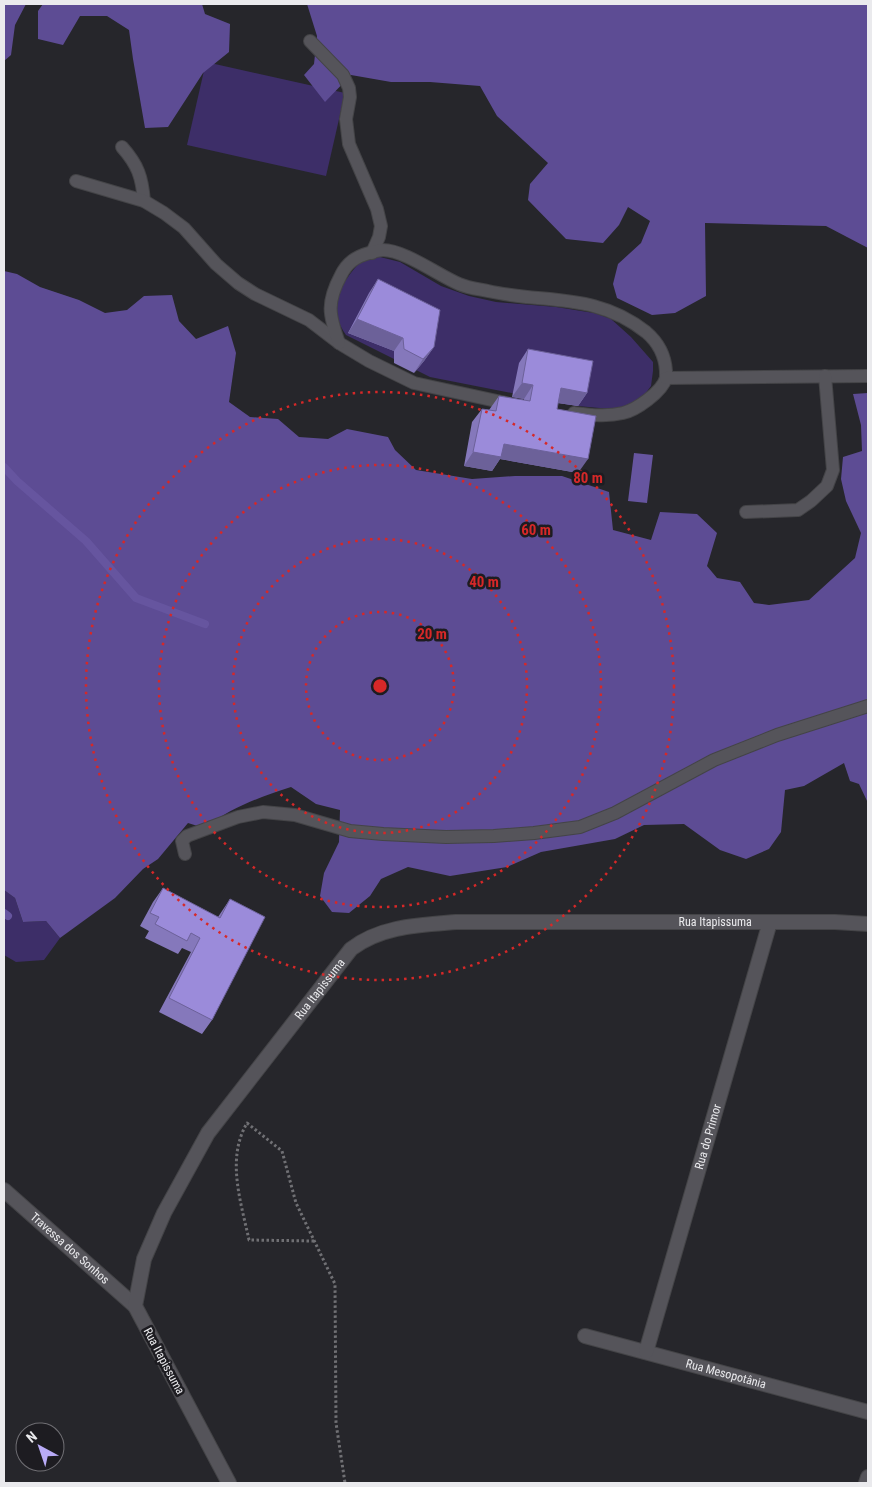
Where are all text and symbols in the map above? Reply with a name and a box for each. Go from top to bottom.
text: 80 m [573,469,603,487]
text: 60 m [521,521,551,539]
text: 40 m [469,573,499,591]
text: 20 m [417,625,447,643]
centre of rings [371,677,389,695]
street label: Rua Itapissuma [679,915,752,929]
street label: Rua Itapissuma [292,956,348,1022]
street label: Rua do Primor [692,1102,724,1171]
street label: Travessa dos Sonhos [28,1210,112,1287]
street label: Rua Itapissuma [141,1325,187,1397]
street label: Rua Mesopotânia [684,1356,768,1391]
north arrow [15,1422,65,1472]
text: N [23,1428,40,1446]

